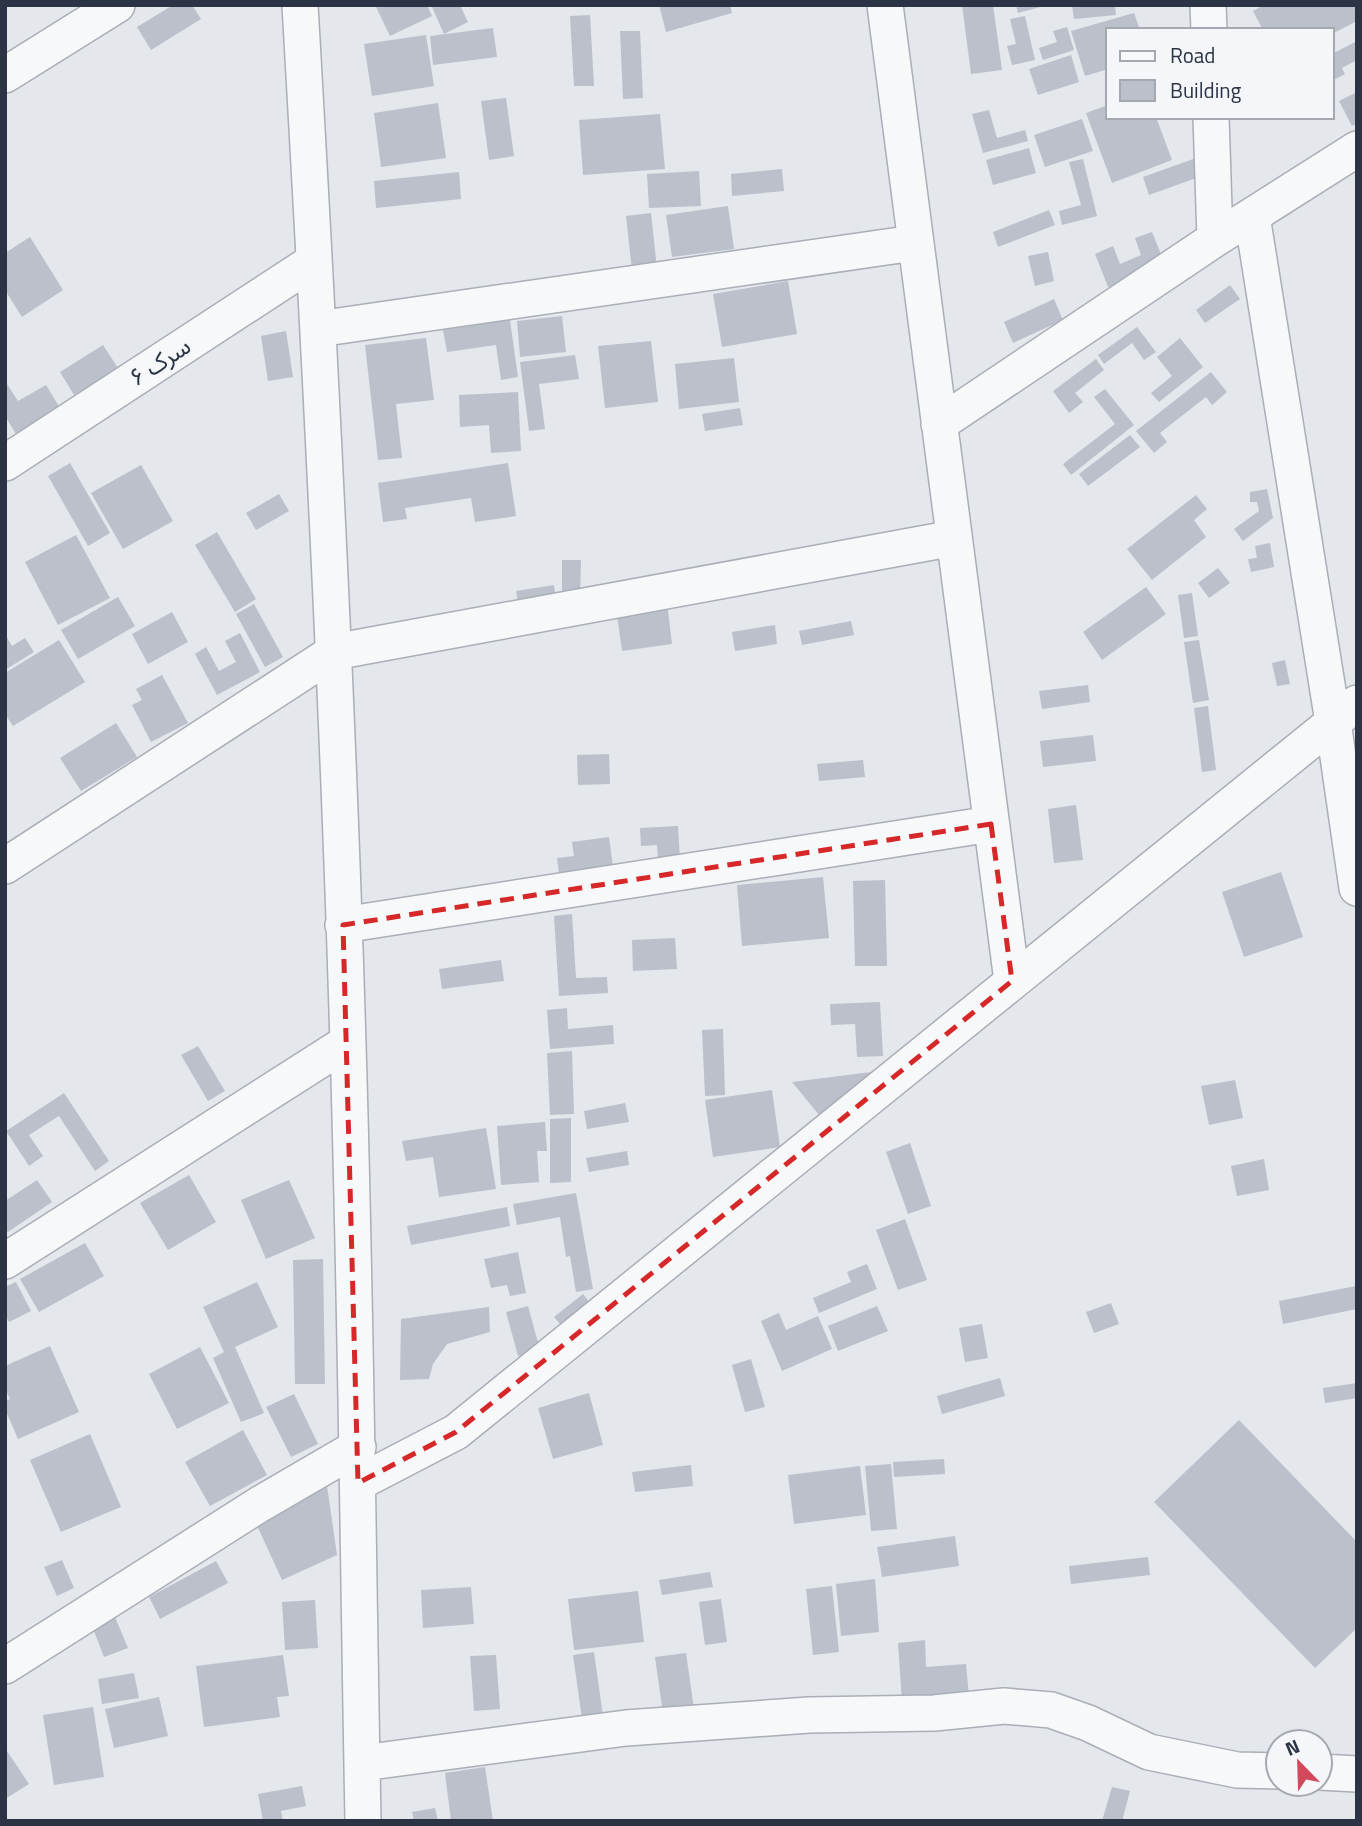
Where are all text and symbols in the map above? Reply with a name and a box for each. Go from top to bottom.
legend [1106,28,1334,119]
text: Road [1170,39,1215,71]
text: Building [1170,74,1242,106]
street label: سرک ۶ [121,328,198,395]
north arrow [1264,1728,1334,1798]
text: N [1280,1731,1304,1763]

